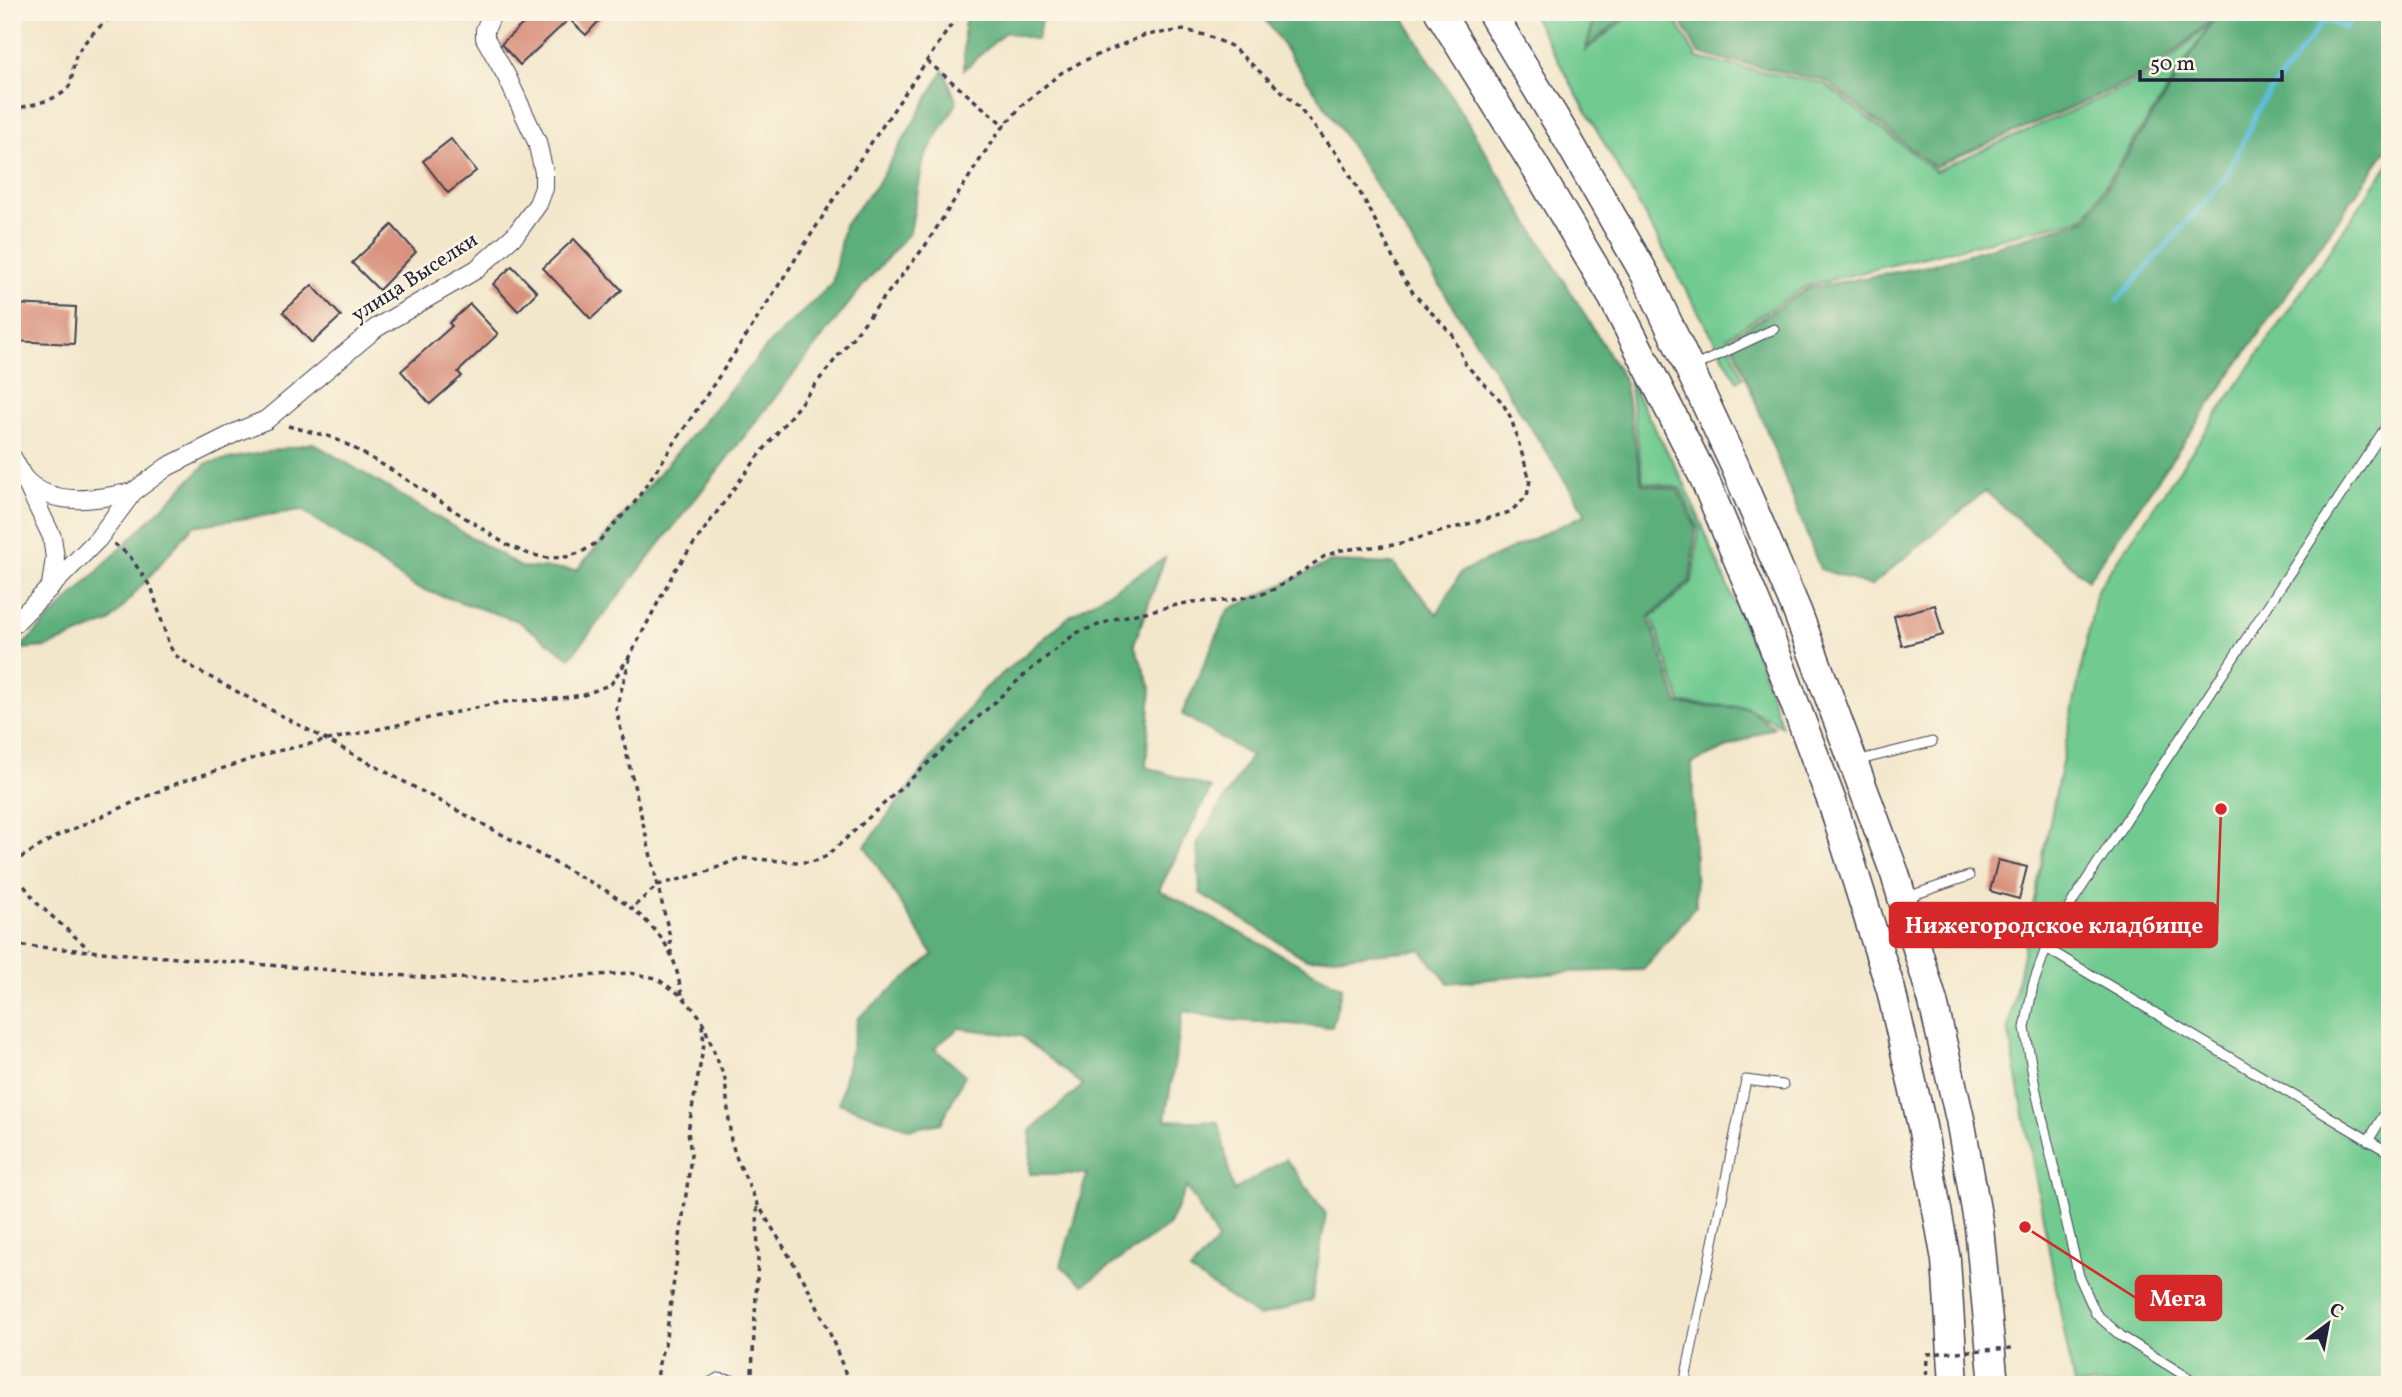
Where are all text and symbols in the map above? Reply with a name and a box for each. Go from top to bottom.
scale bar [2140,38,2281,82]
text: 50 m [2150,50,2195,79]
street label: улица Выселки [346,226,484,330]
callout: Нижегородское кладбище [1890,903,2217,947]
text: Нижегородское кладбище [1905,911,2203,943]
callout: Мега [2136,1276,2221,1320]
text: Мега [2150,1284,2206,1316]
north arrow [2294,1288,2364,1358]
text: С [2324,1297,2348,1326]

